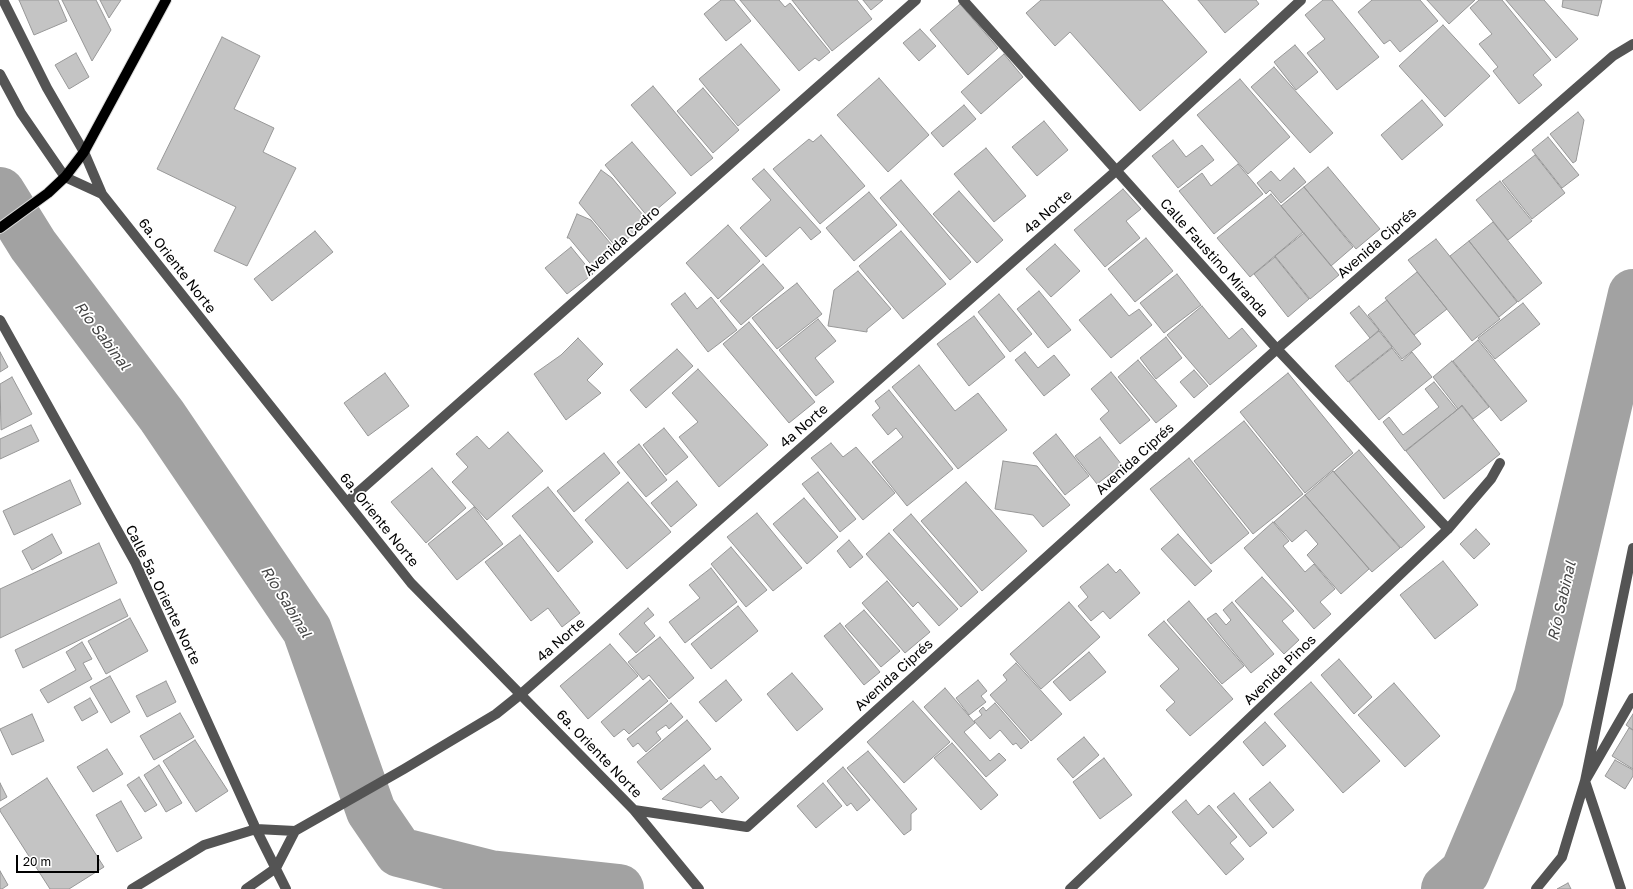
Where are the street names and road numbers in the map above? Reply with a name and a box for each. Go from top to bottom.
street label: 4a Norte [1020,186,1076,238]
street label: Calle Faustino Miranda [1156,195,1272,321]
street label: Avenida Cedro [580,202,664,280]
street label: Avenida Ciprés [1334,204,1420,282]
street label: 6a. Oriente Norte [135,215,219,317]
street label: 4a Norte [776,400,832,452]
street label: Avenida Ciprés [1092,420,1178,498]
street label: 6a. Oriente Norte [336,470,422,570]
street label: Calle 5a. Oriente Norte [122,522,204,668]
street label: 4a Norte [533,614,589,666]
street label: Avenida Pinos [1240,631,1320,709]
street label: Avenida Ciprés [851,636,937,714]
street label: 6a. Oriente Norte [553,706,645,802]

